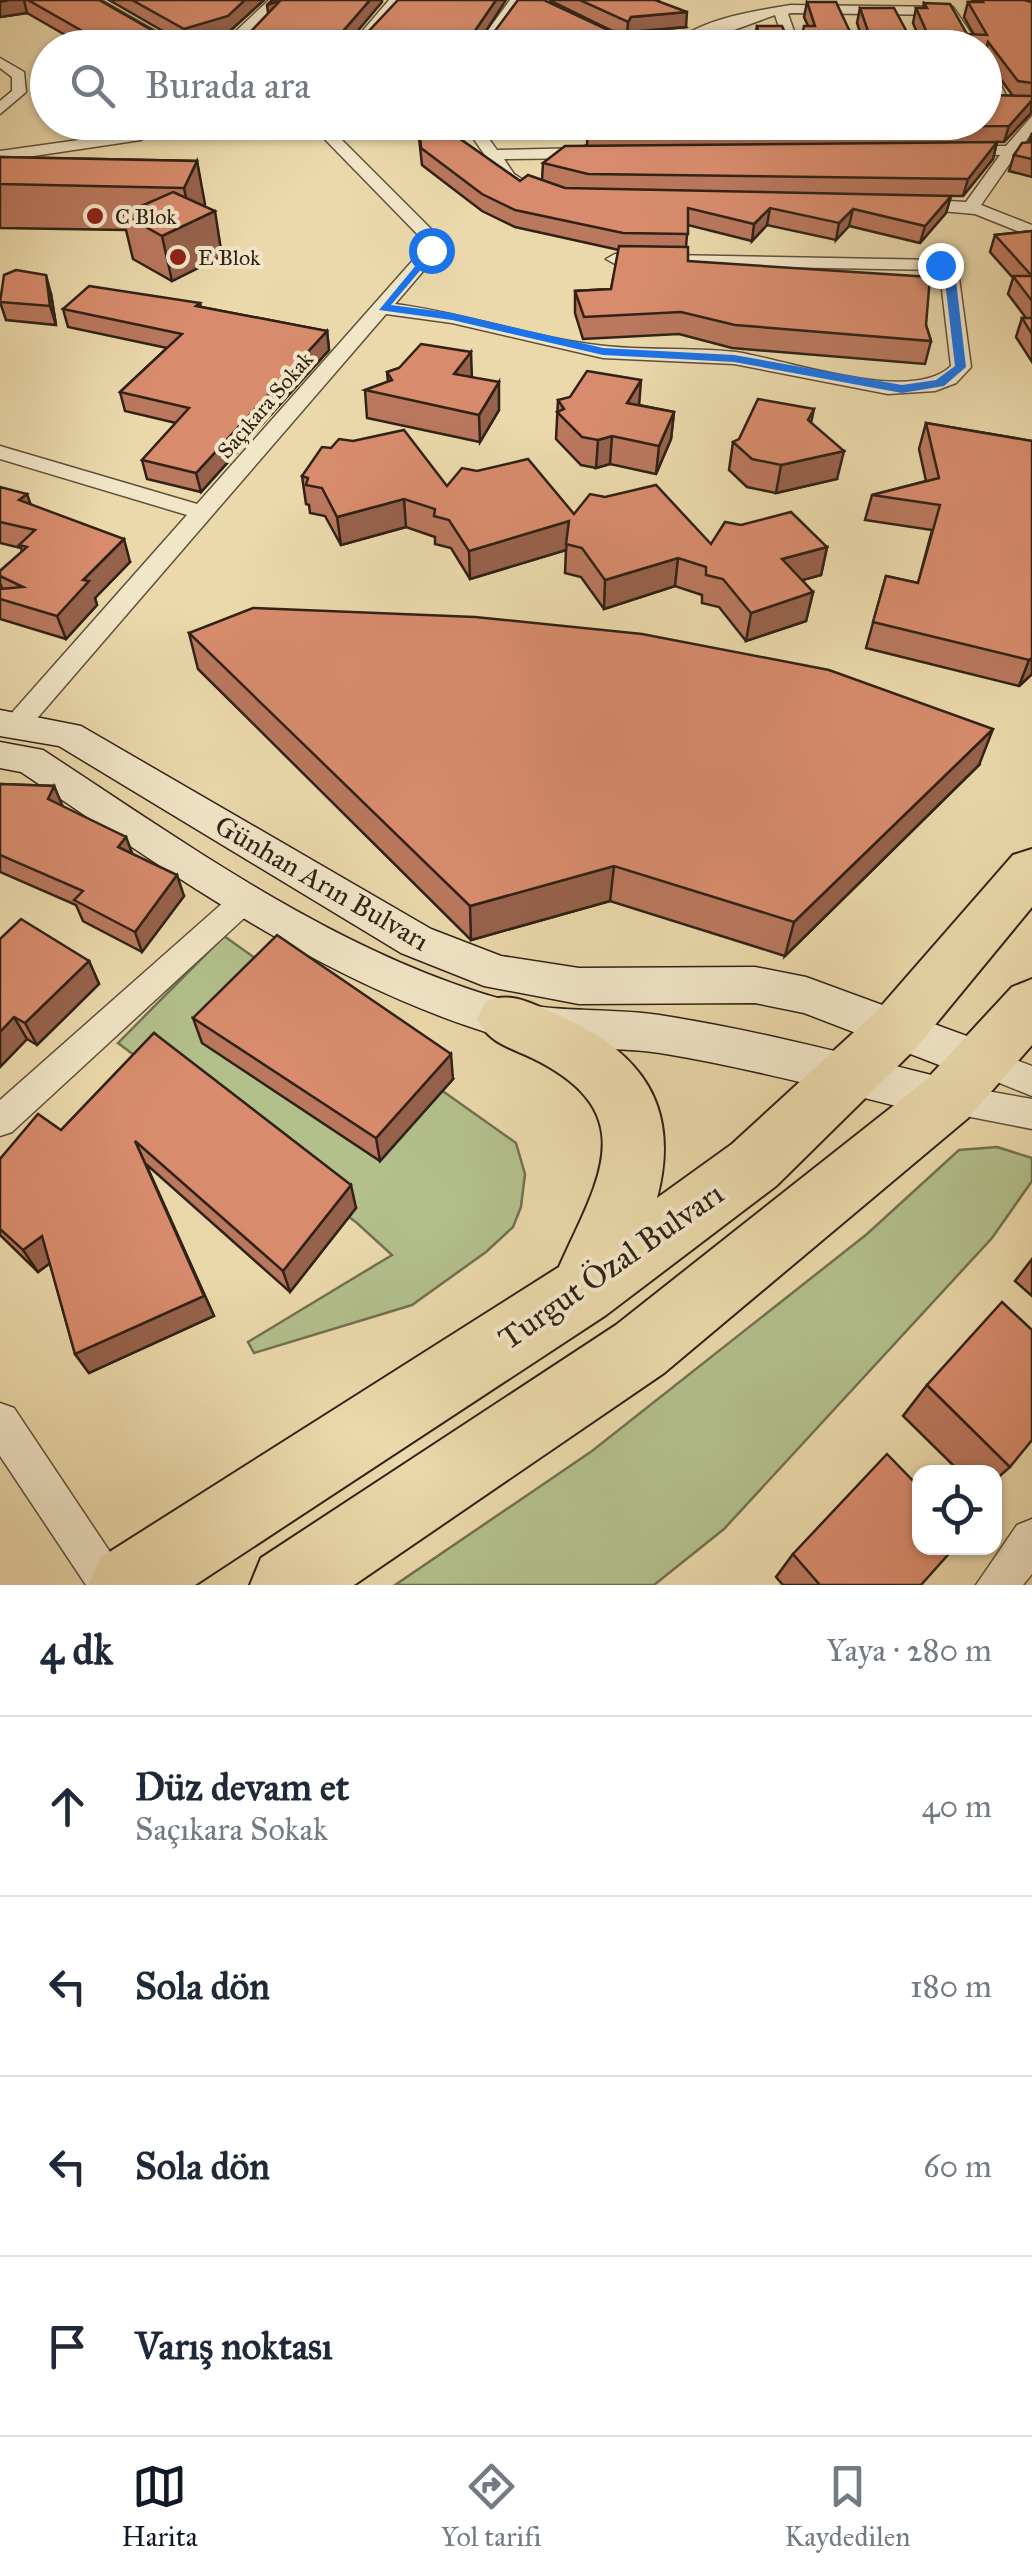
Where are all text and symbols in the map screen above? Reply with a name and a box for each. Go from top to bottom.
search box [30,30,1002,140]
icon: search [65,58,120,113]
text: Burada ara [145,62,310,108]
place label: C Blok [115,203,177,230]
marker: C Blok [84,205,106,227]
route start [409,228,455,274]
route end [918,243,964,289]
place label: E Blok [198,244,261,271]
marker: E Blok [167,246,189,268]
street label: Saçıkara Sokak [211,346,319,464]
street label: Günhan Arın Bulvarı [209,807,436,959]
street label: Turgut Özal Bulvarı [491,1174,731,1358]
map controls [912,1465,1002,1555]
button: locate [912,1465,1002,1555]
text: 4 dk [40,1624,113,1676]
text: Yaya · 280 m [826,1631,992,1670]
text: Düz devam et [135,1764,349,1810]
icon: ahead [40,1779,95,1834]
text: 40 m [922,1787,992,1826]
text: Saçıkara Sokak [135,1810,328,1849]
icon: left [40,1959,95,2014]
text: Sola dön [135,1963,270,2009]
text: 180 m [910,1967,992,2006]
icon: left [40,2139,95,2194]
text: Sola dön [135,2143,270,2189]
text: 60 m [923,2147,992,2186]
icon: arrive [40,2319,95,2374]
text: Varış noktası [135,2323,332,2369]
tab: Harita [122,2459,198,2554]
tab: Yol tarifi [441,2459,541,2554]
tab: Kaydedilen [784,2459,910,2554]

